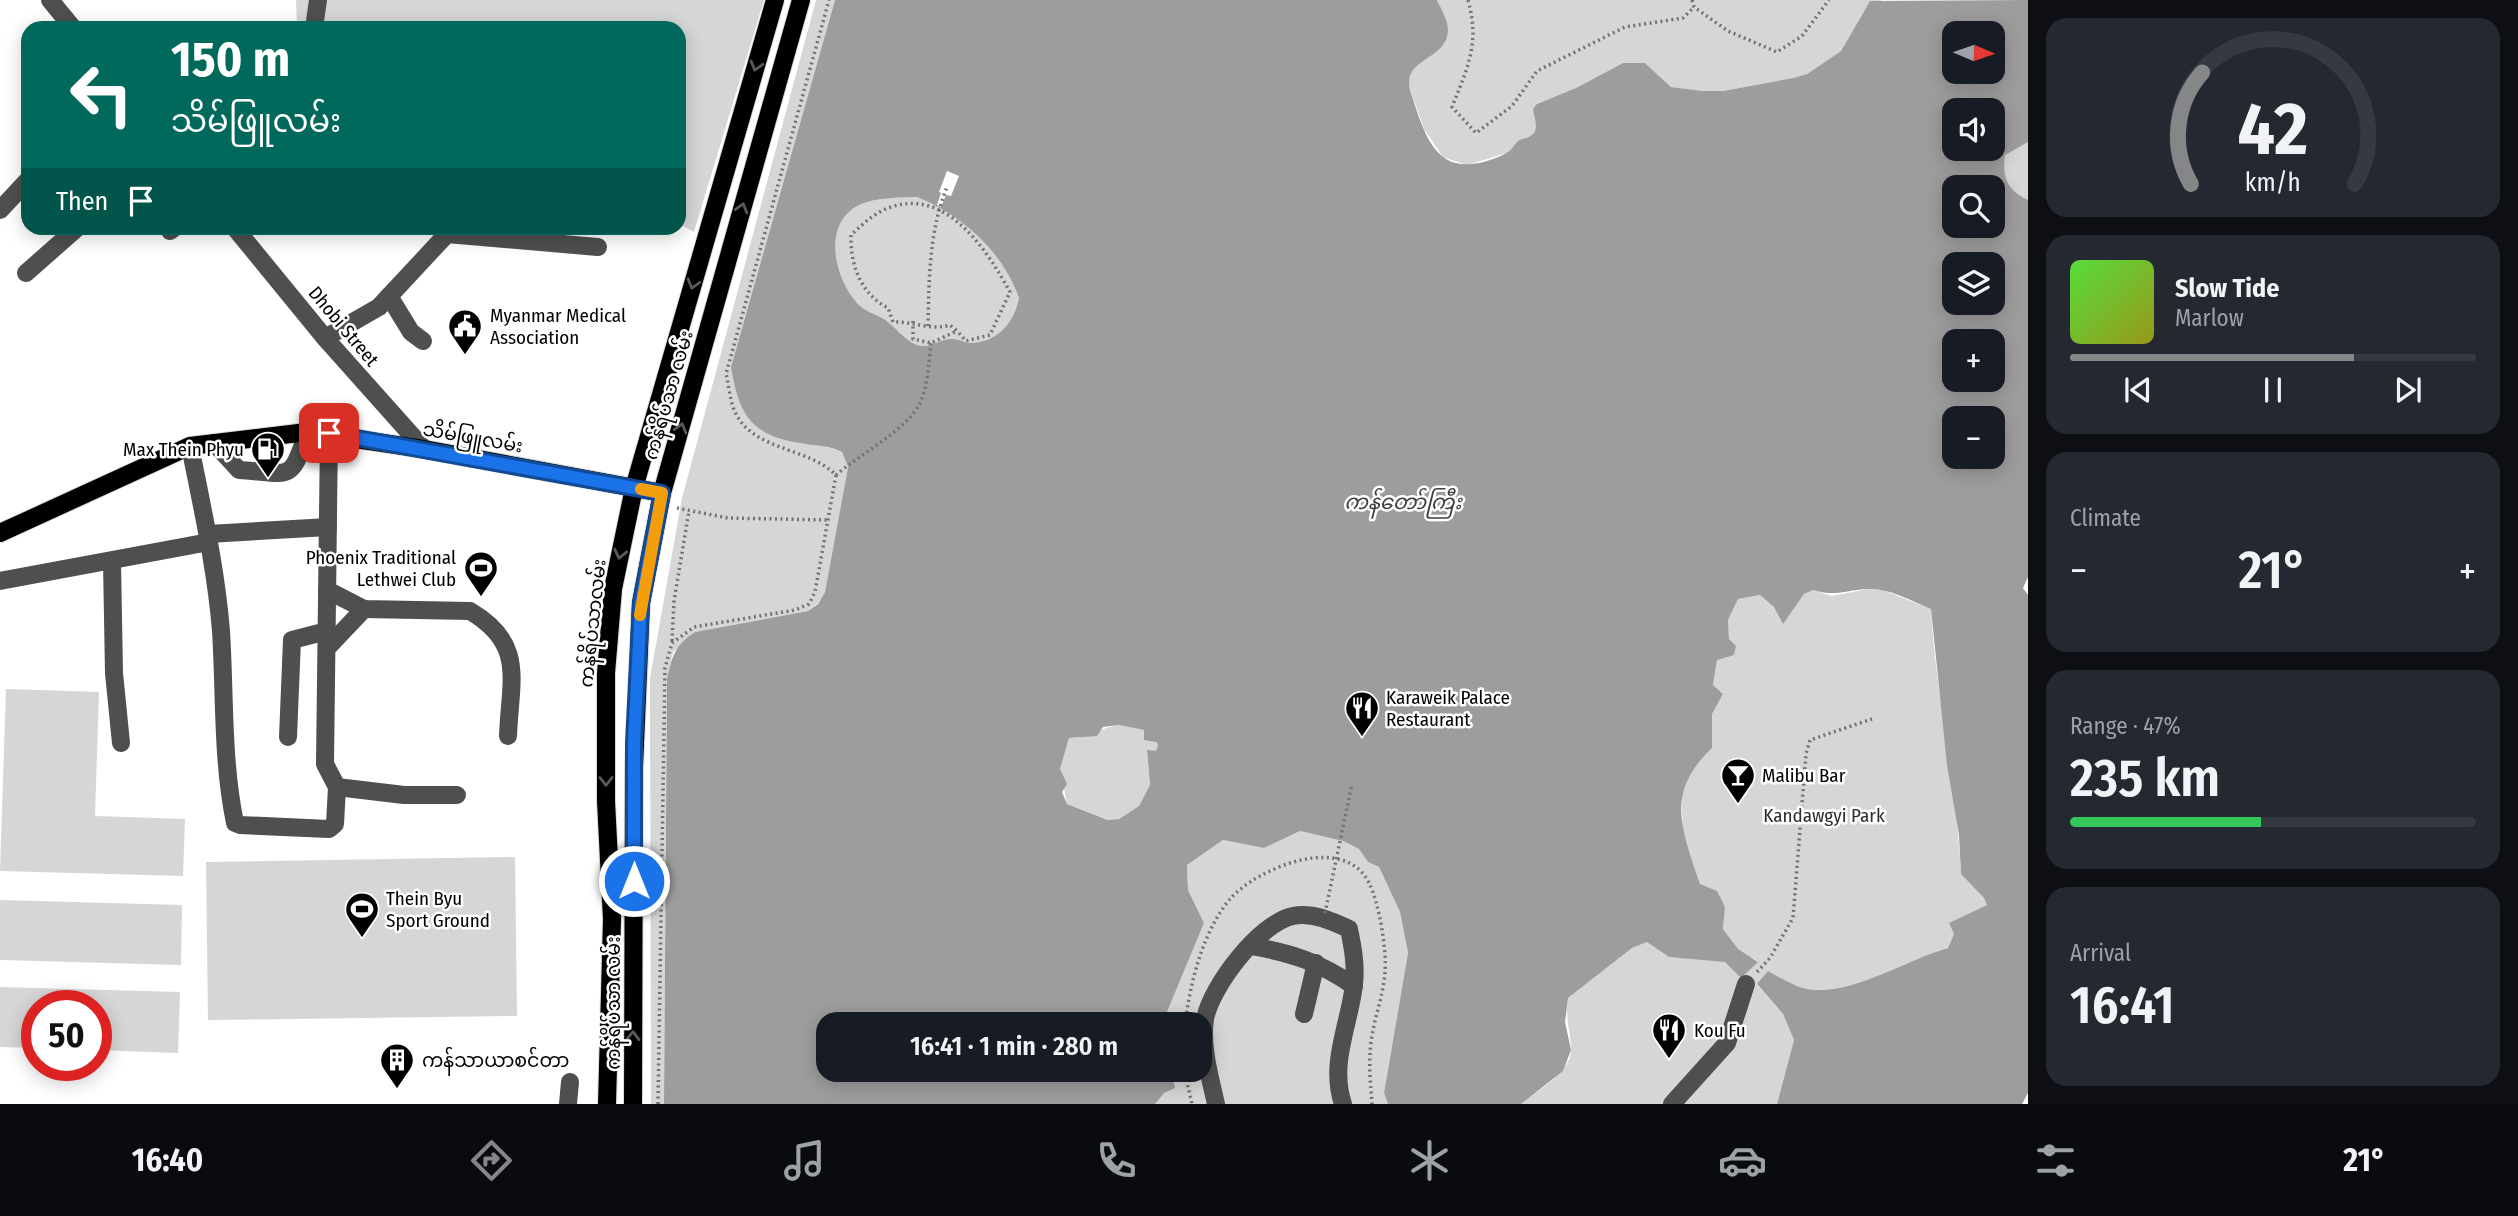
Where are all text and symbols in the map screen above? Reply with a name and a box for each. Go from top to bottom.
north arrow [1942,21,2006,84]
map controls [1942,21,2005,469]
text: 150 m [171,30,290,89]
icon: left [56,49,147,140]
one-way arrow [750,59,765,71]
text: 42 [2238,86,2308,173]
button: sound [1942,98,2005,161]
text: သိမ်ဖြူလမ်း [171,102,341,140]
text: km/h [2245,167,2301,197]
button: search [1942,175,2005,238]
icon: arrive [122,182,160,220]
text: Then [56,186,108,217]
one-way arrow [734,203,748,215]
button: layers [1942,252,2005,315]
text: Slow Tide [2175,273,2279,304]
one-way arrow [687,278,701,290]
street label: Dhobi Street [304,282,384,372]
place label: Myanmar Medical Association [490,304,626,349]
text: Marlow [2175,304,2244,332]
public building icon: Myanmar Medical Association [446,307,484,356]
street label: ကန်ရိပ်သာ လမ်း [636,327,702,464]
button: + [1942,329,2005,392]
icon: previous [2119,371,2157,409]
icon: pause [2254,371,2292,409]
icon: next [2389,371,2427,409]
pin [299,403,359,463]
button: − [1942,406,2005,469]
icon: arrive [310,414,348,452]
street label: သိမ်ဖြူလမ်း [420,414,525,462]
one-way arrow [672,422,687,434]
fuel station icon: Max Thein Phyu [249,430,287,479]
place label: Max Thein Phyu [123,438,244,461]
water label: ကန်တော်ကြီး [1344,487,1463,519]
text: Climate [2070,504,2141,532]
text: 21° [2238,539,2307,602]
place label: Phoenix Traditional Lethwei Club [306,546,456,591]
one-way arrow [614,548,629,560]
text: − [2070,548,2087,594]
text: + [2459,548,2476,594]
sports icon: Phoenix Traditional Lethwei Club [462,549,500,598]
street label: ကန်ရိပ်သာလမ်း [571,557,615,689]
place label: Karaweik Palace Restaurant [1386,686,1510,731]
restaurant icon: Karaweik Palace Restaurant [1343,689,1381,738]
text: Range · 47% [2070,712,2181,740]
text: 235 km [2070,747,2220,810]
bar icon: Malibu Bar [1719,756,1757,805]
place label: Malibu Bar [1762,764,1846,787]
one-way arrow [598,776,614,787]
park label: Kandawgyi Park [1763,804,1885,827]
position arrow [597,844,671,918]
place label: Thein Byu Sport Ground [386,887,490,932]
sports icon: Thein Byu Sport Ground [343,890,381,939]
street label: ကန်ရိပ်သာ လမ်း [599,936,629,1070]
text: Arrival [2070,939,2131,967]
text: 16:41 [2070,974,2175,1037]
speed limit sign: 50 [21,990,112,1081]
restaurant icon: Kou Fu [1650,1011,1688,1060]
place label: Kou Fu [1694,1019,1746,1042]
one-way arrow [625,1030,641,1041]
text: 16:41 · 1 min · 280 m [910,1031,1118,1062]
building icon: ကန်သာယာစင်တာ [378,1041,416,1090]
place label: ကန်သာယာစင်တာ [422,1046,569,1076]
icon: directions [467,1136,516,1185]
icon: music [780,1136,829,1185]
icon: phone [1092,1136,1141,1185]
icon: climate [1405,1136,1454,1185]
icon: car [1718,1136,1767,1185]
icon: filters [2031,1136,2080,1185]
text: 16:40 [132,1141,203,1179]
text: 21° [2343,1141,2386,1179]

